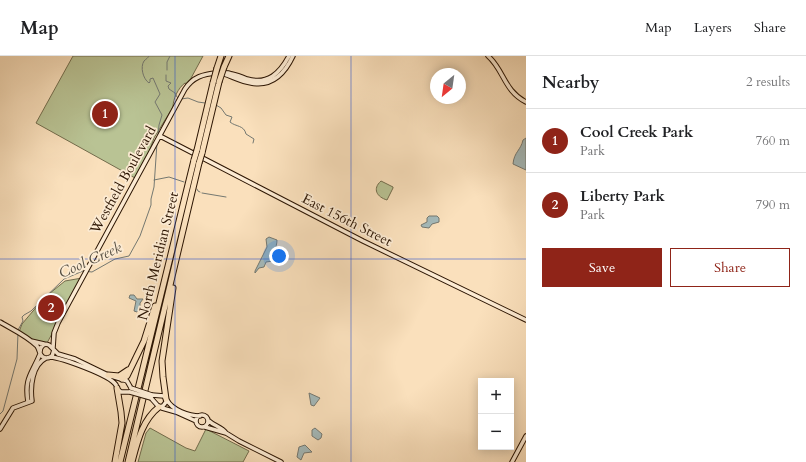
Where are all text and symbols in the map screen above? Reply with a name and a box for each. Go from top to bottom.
text: Map [20,15,59,41]
text: Map [645,18,672,37]
text: Layers [694,18,732,37]
text: Share [754,18,786,37]
north arrow [430,68,466,104]
text: Nearby [542,71,599,94]
text: 2 results [746,73,790,91]
pin: 1 [92,99,118,129]
street label: Westfield Boulevard [85,122,161,238]
text: Cool Creek Park [580,122,693,142]
text: 1 [552,132,558,150]
text: 760 m [756,132,790,150]
text: Park [580,142,605,160]
text: Liberty Park [580,186,665,206]
street label: North Meridian Street [133,189,183,322]
street label: East 156th Street [299,189,396,251]
text: 2 [552,196,558,214]
text: 790 m [756,196,790,214]
text: Park [580,206,605,224]
water label: Cool Creek [55,237,125,283]
your location [269,246,289,266]
button: Save [542,248,662,287]
button: Share [670,248,790,287]
pin: 2 [38,293,64,323]
map controls [478,378,514,450]
button: + [478,378,514,414]
button: − [478,414,514,450]

